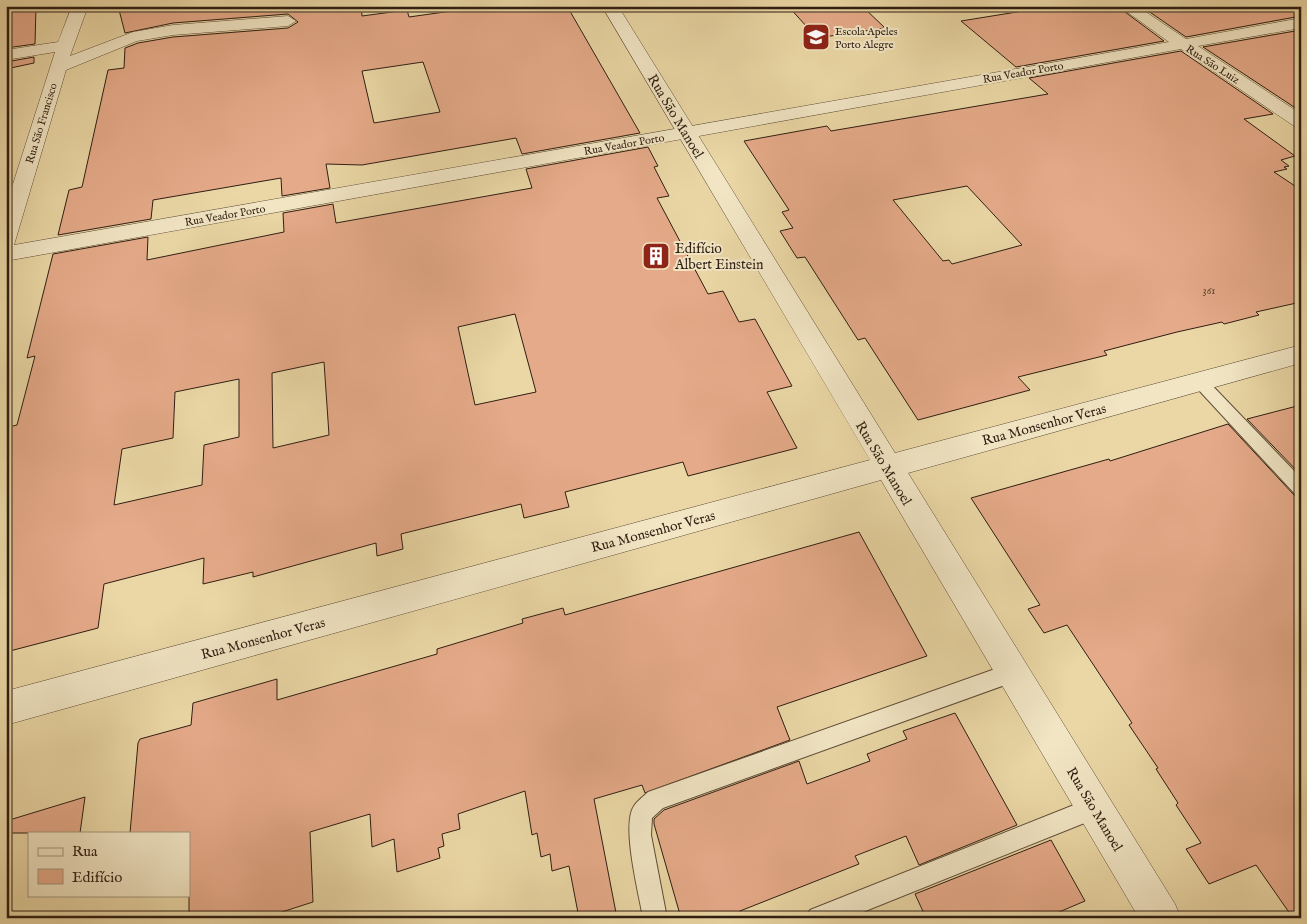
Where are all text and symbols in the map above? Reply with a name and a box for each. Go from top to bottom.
school or university icon: Escola Apeles Porto Alegre [801,22,831,52]
place label: Escola Apeles Porto Alegre [835,25,898,52]
street label: Rua São Luiz [1183,42,1242,87]
street label: Rua Veador Porto [982,59,1065,87]
street label: Rua São Manoel [643,71,707,162]
street label: Rua São Francisco [23,81,61,165]
street label: Rua Veador Porto [583,131,666,159]
street label: Rua Veador Porto [184,202,267,230]
place label: Edifício Albert Einstein [674,240,764,274]
building icon: Edifício Albert Einstein [641,241,671,271]
house number: 361 [1203,284,1215,298]
street label: Rua Monsenhor Veras [980,400,1108,450]
street label: Rua São Manoel [851,418,915,509]
street label: Rua Monsenhor Veras [589,507,717,557]
street label: Rua Monsenhor Veras [199,614,327,664]
street label: Rua São Manoel [1062,764,1126,855]
legend [28,832,190,896]
text: Rua [72,842,98,861]
text: Edifício [72,868,122,887]

